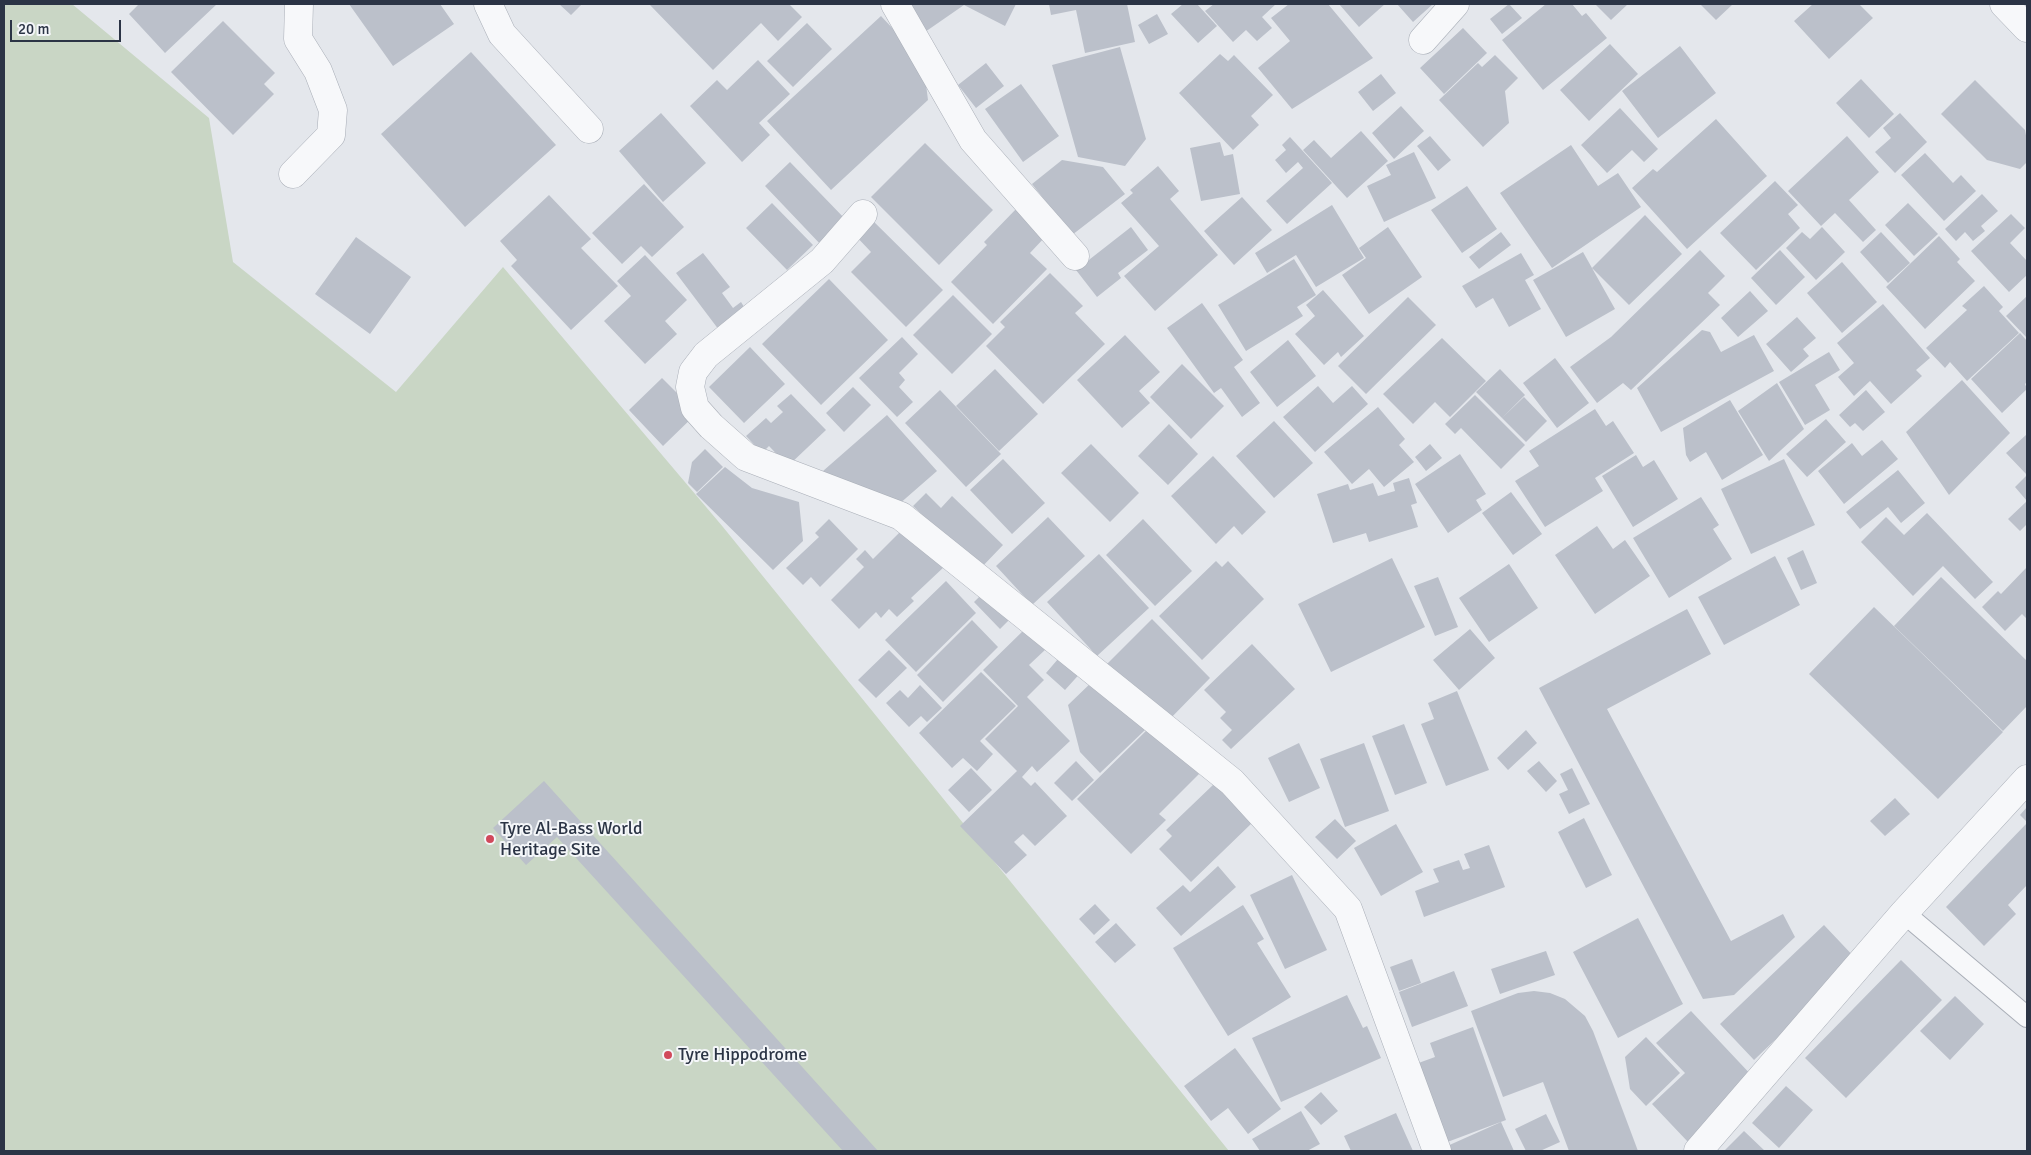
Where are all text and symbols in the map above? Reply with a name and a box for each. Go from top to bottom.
scale bar [12,10,124,42]
text: 20 m [18,20,49,38]
place label: Tyre Al-Bass World Heritage Site [500,818,642,861]
marker: Tyre Al-Bass World Heritage Site [484,833,496,845]
place label: Tyre Hippodrome [678,1044,807,1066]
marker: Tyre Hippodrome [662,1049,674,1061]

